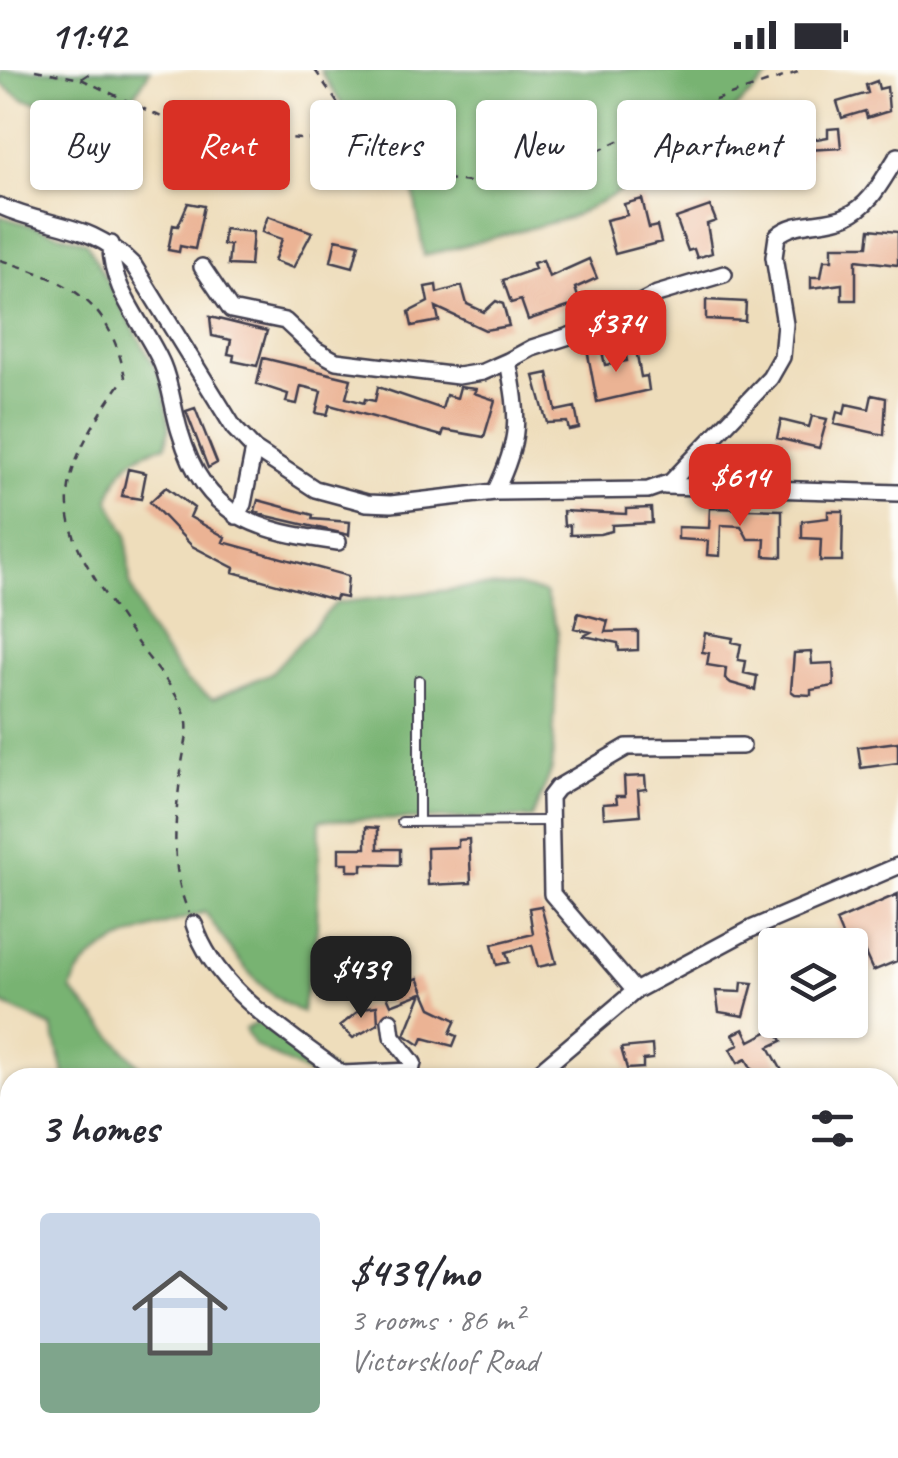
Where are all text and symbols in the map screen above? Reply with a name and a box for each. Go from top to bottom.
text: 11:42 [50,12,126,59]
chip: Buy [30,100,143,190]
chip: Rent [163,100,290,190]
chip: Filters [310,100,456,190]
chip: New [476,100,597,190]
chip: Apartment [617,100,816,190]
pin: $374 [557,290,675,375]
text: $374 [587,302,645,343]
pin: $614 [681,444,799,529]
text: $614 [711,456,769,497]
map controls [758,928,868,1038]
button: layers [758,928,868,1038]
pin: $439 [302,936,420,1021]
text: $439 [332,948,390,989]
icon: filters [805,1101,860,1156]
text: 3 homes [40,1102,159,1155]
text: $439/mo [350,1246,479,1299]
icon: home [120,1253,240,1373]
text: 3 rooms · 86 m² [350,1299,523,1340]
text: Victorskloof Road [350,1340,538,1381]

